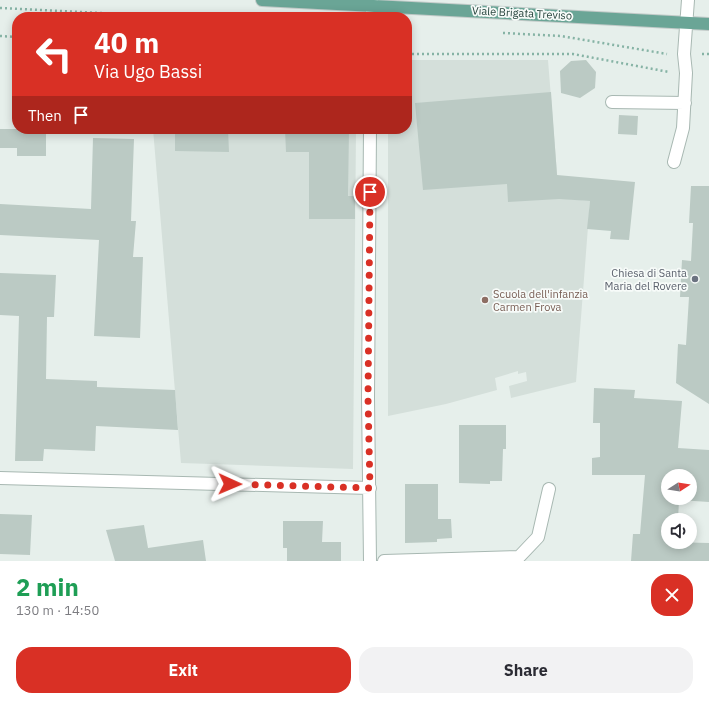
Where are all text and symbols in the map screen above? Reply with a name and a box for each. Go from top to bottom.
street label: Viale Brigata Treviso [472,3,572,23]
text: 40 m [94,24,159,61]
icon: left [28,28,80,80]
text: Via Ugo Bassi [94,60,202,83]
icon: arrive [70,104,92,126]
text: Then [28,106,62,125]
pin [353,175,387,209]
icon: arrive [359,181,381,203]
place label: Chiesa di Santa Maria del Rovere [605,266,687,293]
marker: Chiesa di Santa Maria del Rovere [690,274,700,284]
place label: Scuola dell'infanzia Carmen Frova [493,287,588,314]
marker: Scuola dell'infanzia Carmen Frova [480,295,490,305]
position arrow [209,463,251,505]
north arrow [661,469,697,505]
map controls [661,469,697,549]
button: sound [661,513,697,549]
text: 2 min [16,571,79,603]
button: close [651,574,693,616]
text: 130 m · 14:50 [16,602,99,619]
button: Exit [16,647,351,693]
button: Share [359,647,693,693]

